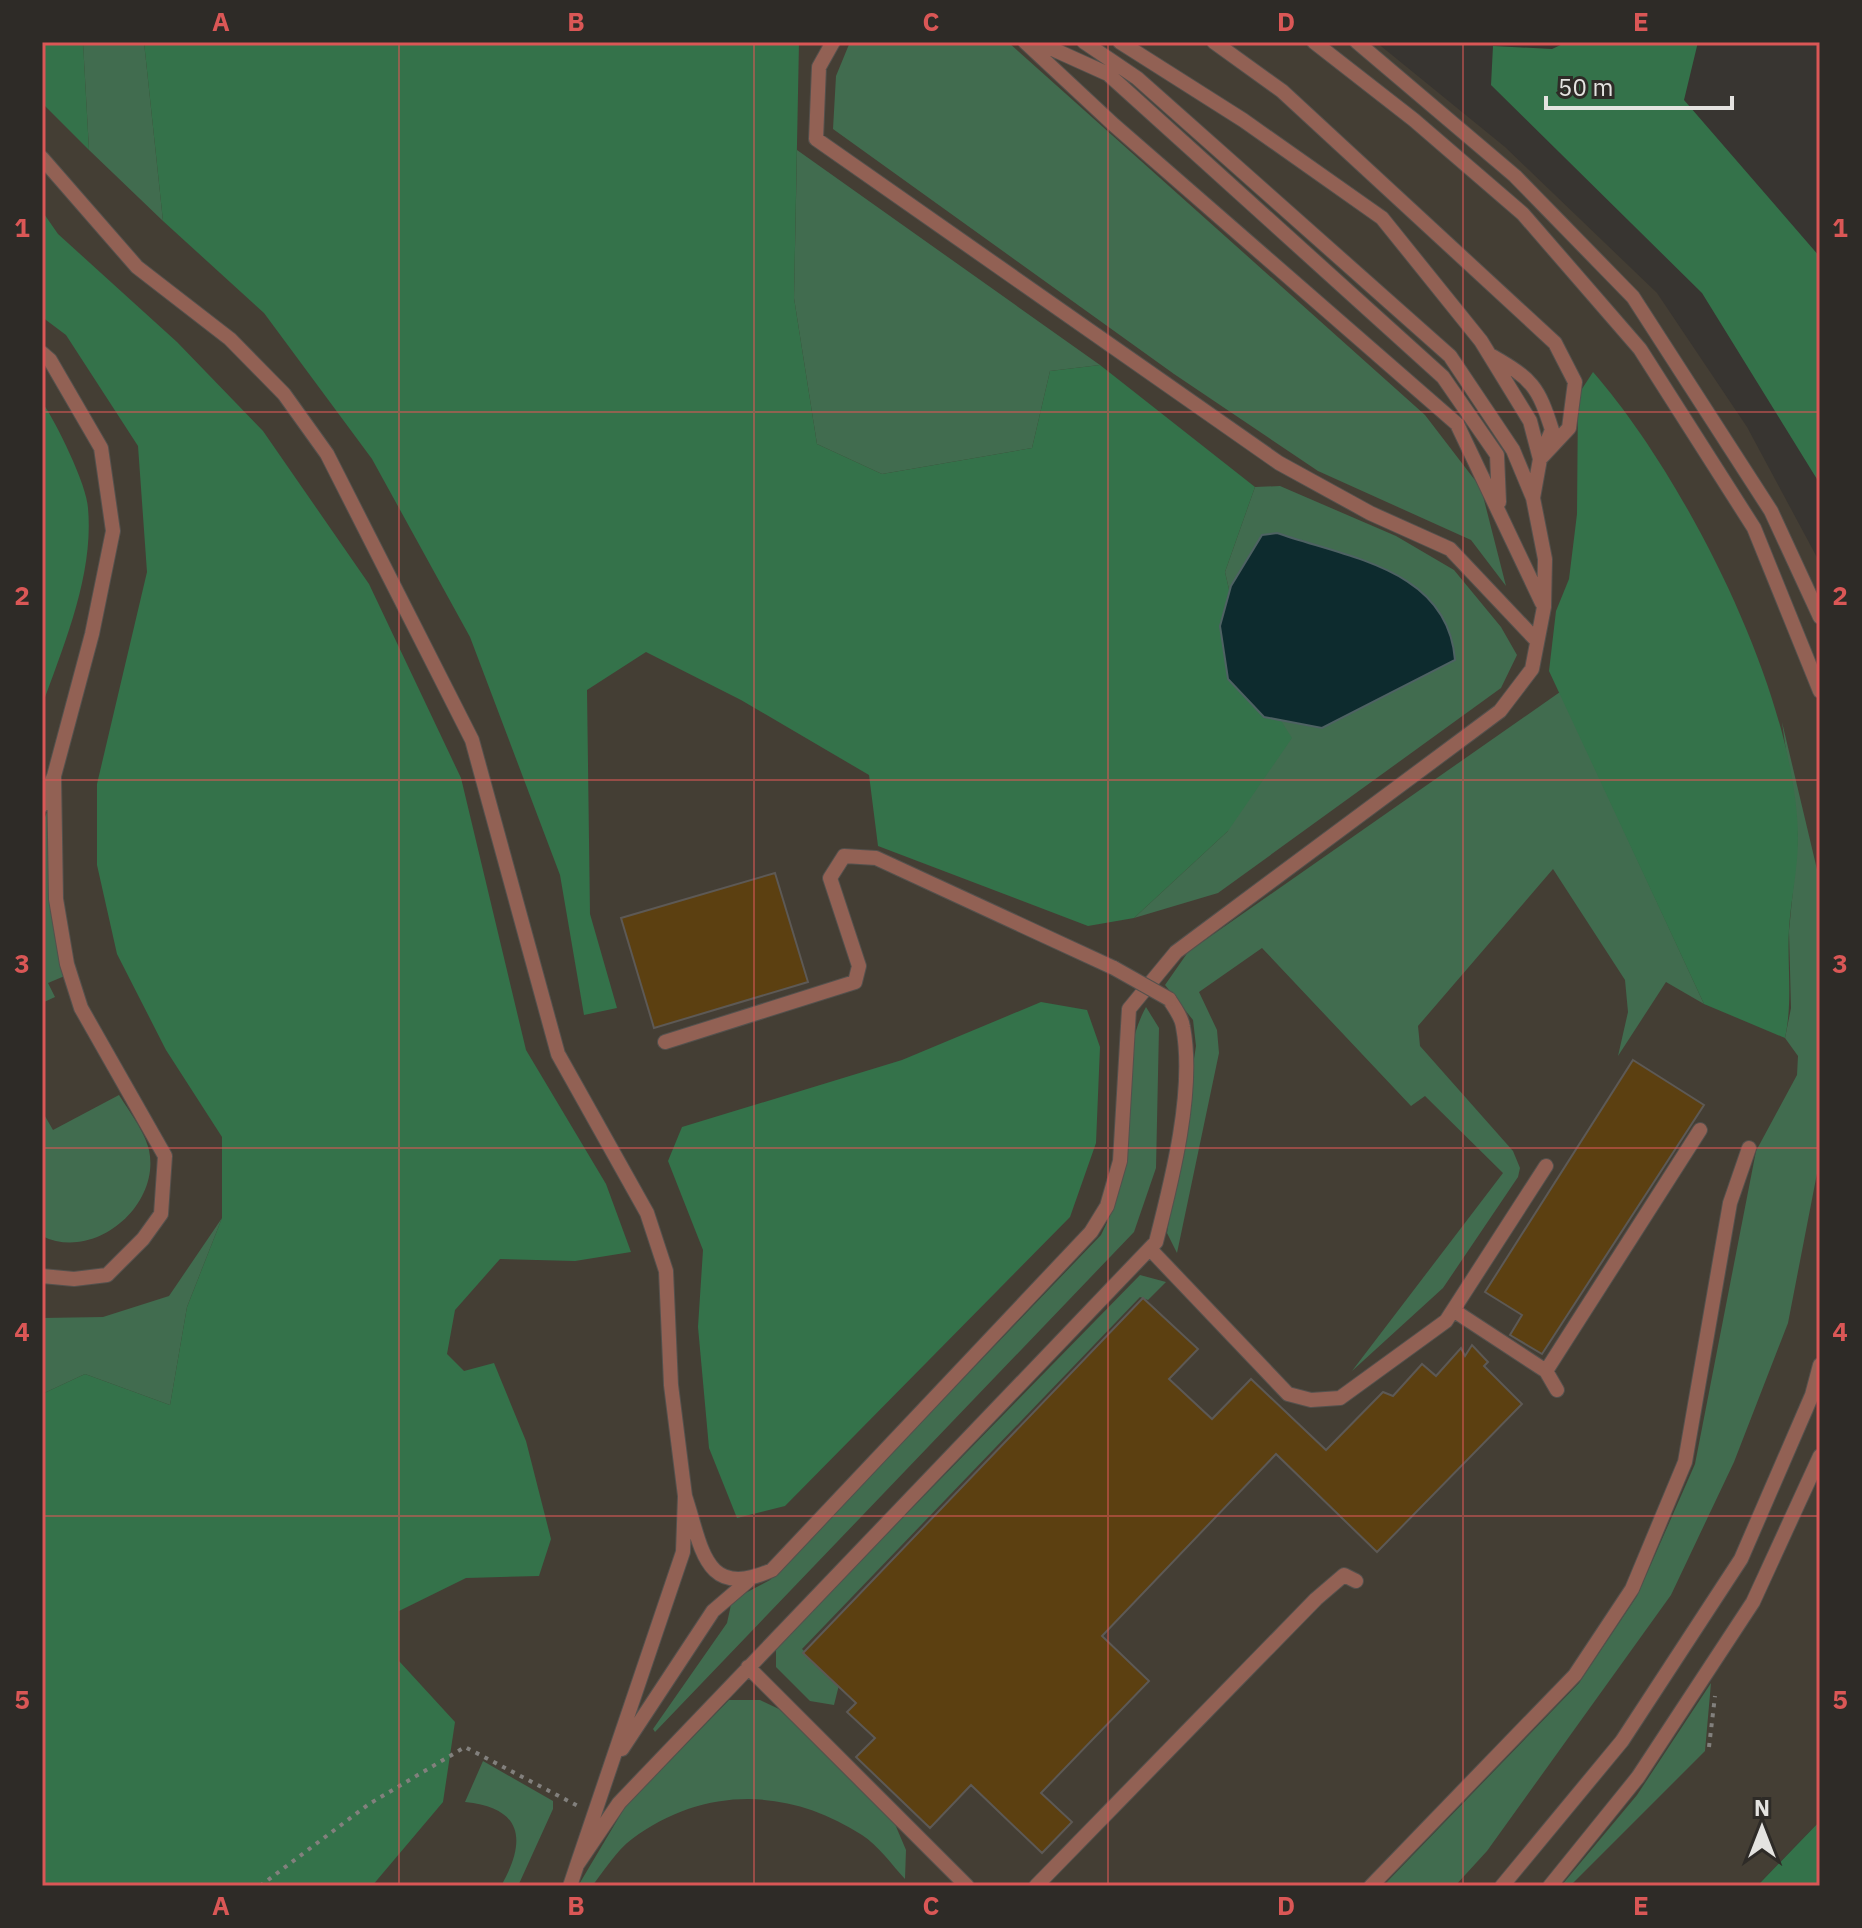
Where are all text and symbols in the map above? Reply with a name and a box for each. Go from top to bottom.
text: A [212,4,230,38]
text: B [567,4,585,38]
text: C [923,4,940,38]
text: D [1277,4,1295,38]
text: E [1633,4,1649,38]
scale bar [1546,60,1732,110]
text: 50 m [1558,71,1613,103]
text: 1 [14,210,30,244]
text: 1 [1832,210,1848,244]
text: 2 [14,578,30,612]
text: 2 [1832,578,1848,612]
text: 3 [14,946,30,980]
text: 3 [1832,946,1848,980]
text: 4 [14,1314,30,1348]
text: 4 [1832,1314,1848,1348]
text: 5 [14,1682,30,1716]
text: 5 [1832,1682,1848,1716]
north arrow [1722,1788,1802,1868]
text: N [1754,1793,1770,1822]
text: A [212,1888,230,1922]
text: B [567,1888,585,1922]
text: C [923,1888,940,1922]
text: D [1277,1888,1295,1922]
text: E [1633,1888,1649,1922]

